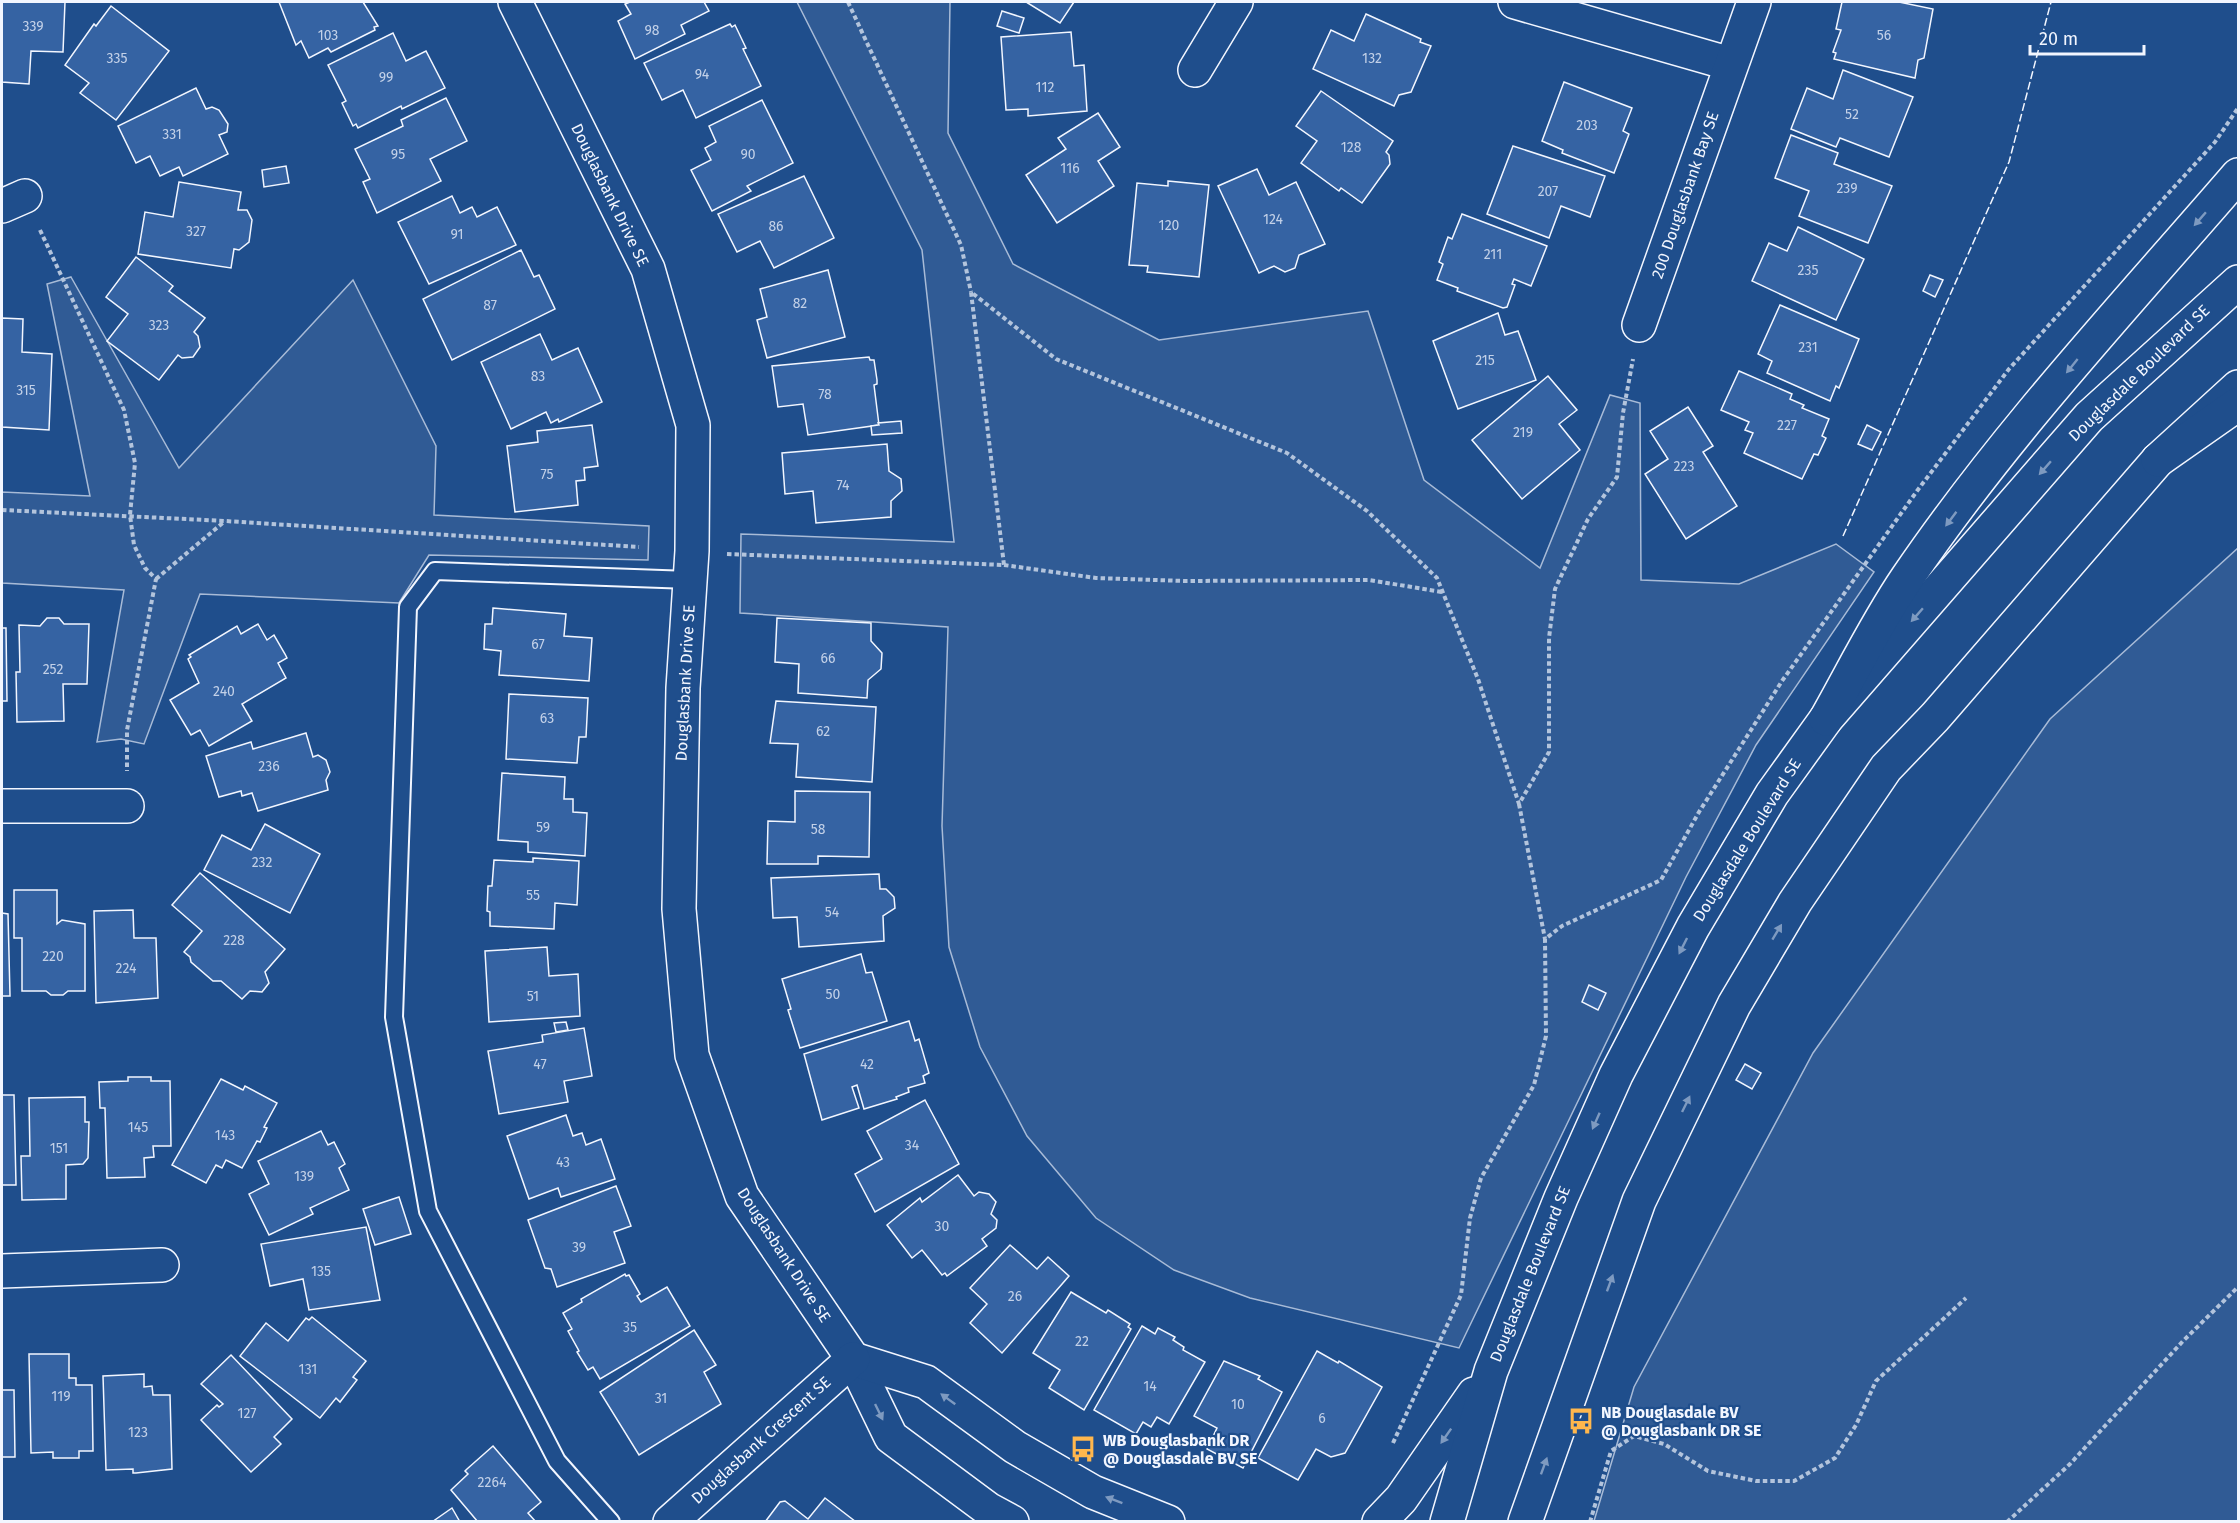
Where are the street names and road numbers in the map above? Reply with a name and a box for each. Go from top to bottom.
street label: 200 Douglasbank Bay SE [1647,109,1723,281]
street label: Douglasbank Drive SE [567,120,653,270]
street label: Douglasdale Boulevard SE [2065,301,2213,445]
street label: Douglasbank Drive SE [671,604,699,762]
street label: Douglasdale Boulevard SE [1689,755,1805,925]
street label: Douglasdale Boulevard SE [1486,1183,1574,1365]
street label: Douglasbank Drive SE [733,1184,835,1326]
street label: Douglasbank Crescent SE [687,1372,835,1508]

